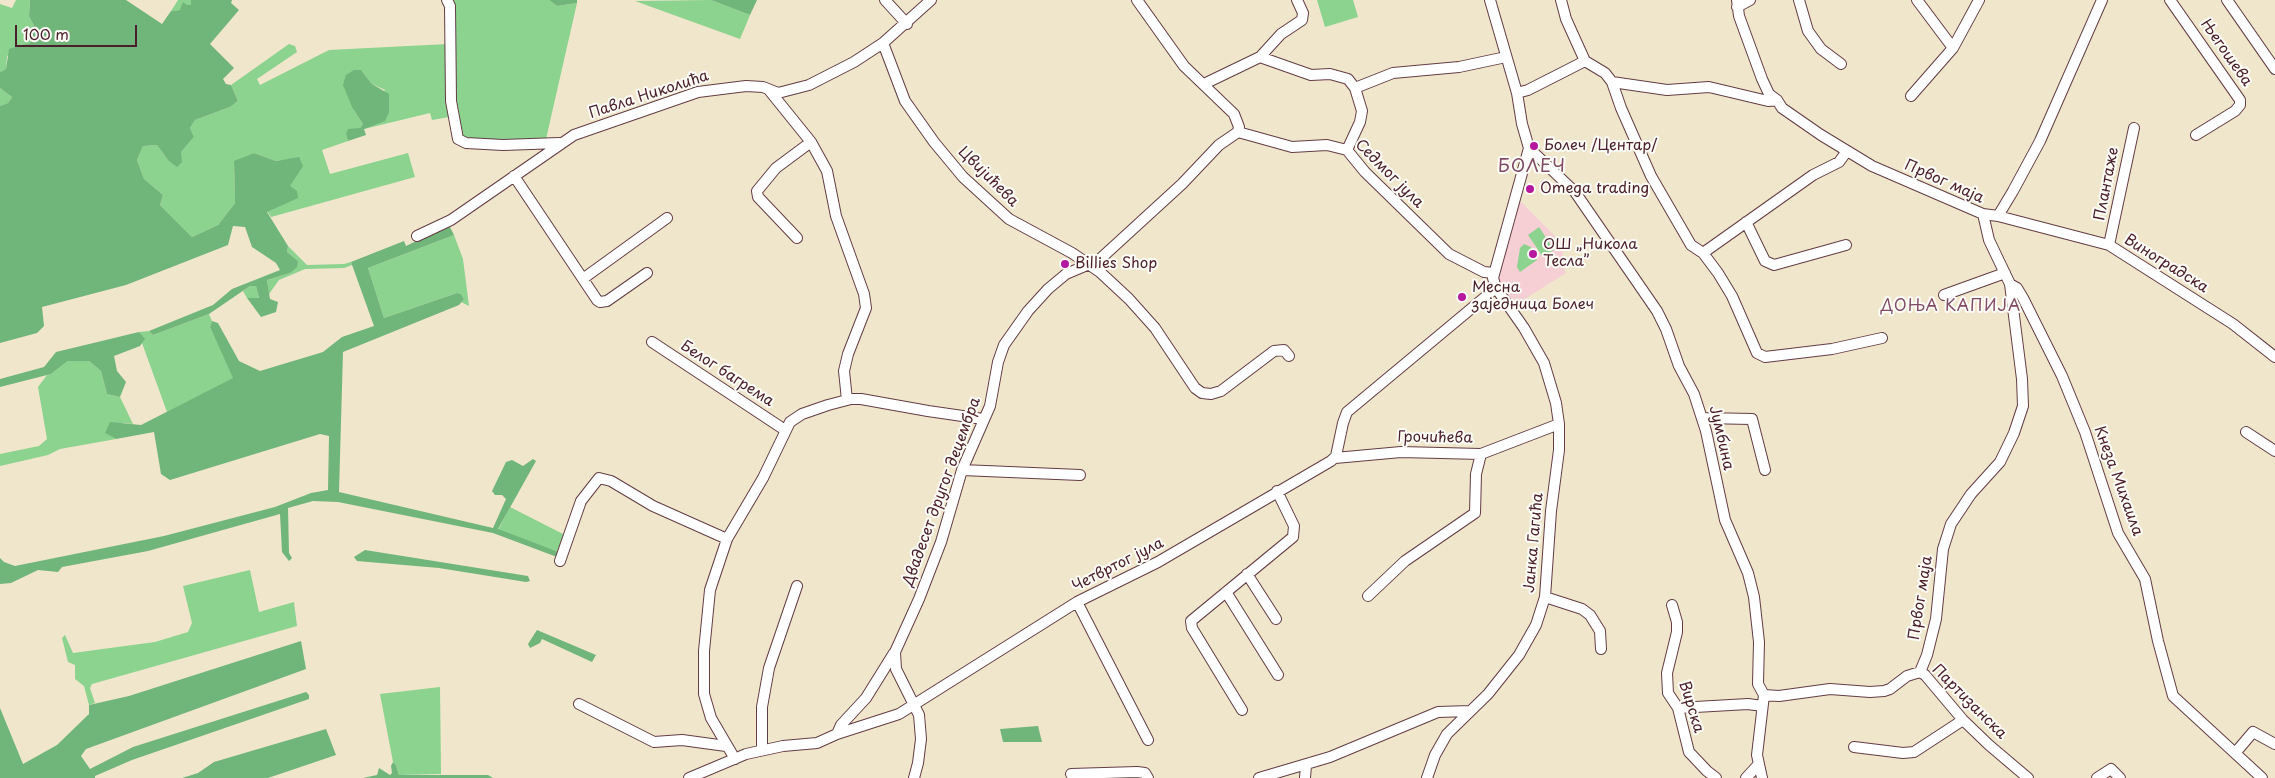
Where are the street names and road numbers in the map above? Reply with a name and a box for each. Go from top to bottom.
street label: Његошева [2196,16,2256,90]
street label: Павла Николића [587,67,711,123]
street label: Седмог јула [1351,136,1427,212]
street label: Цвијићева [954,143,1022,211]
street label: Плантаже [2091,146,2123,222]
street label: Првог маја [1902,157,1986,207]
street label: Виноградска [2121,231,2211,297]
street label: Белог багрема [677,337,777,411]
street label: Двадесет другог децембра [899,395,985,589]
street label: Јумбина [1705,404,1737,472]
street label: Кнеза Михаила [2090,424,2146,538]
street label: Грочићева [1397,428,1473,448]
street label: Јанка Гагића [1521,492,1547,594]
street label: Четвртог јула [1069,534,1167,596]
street label: Првог маја [1905,555,1937,641]
street label: Партизанска [1928,661,2010,743]
street label: Вирска [1675,679,1707,735]

